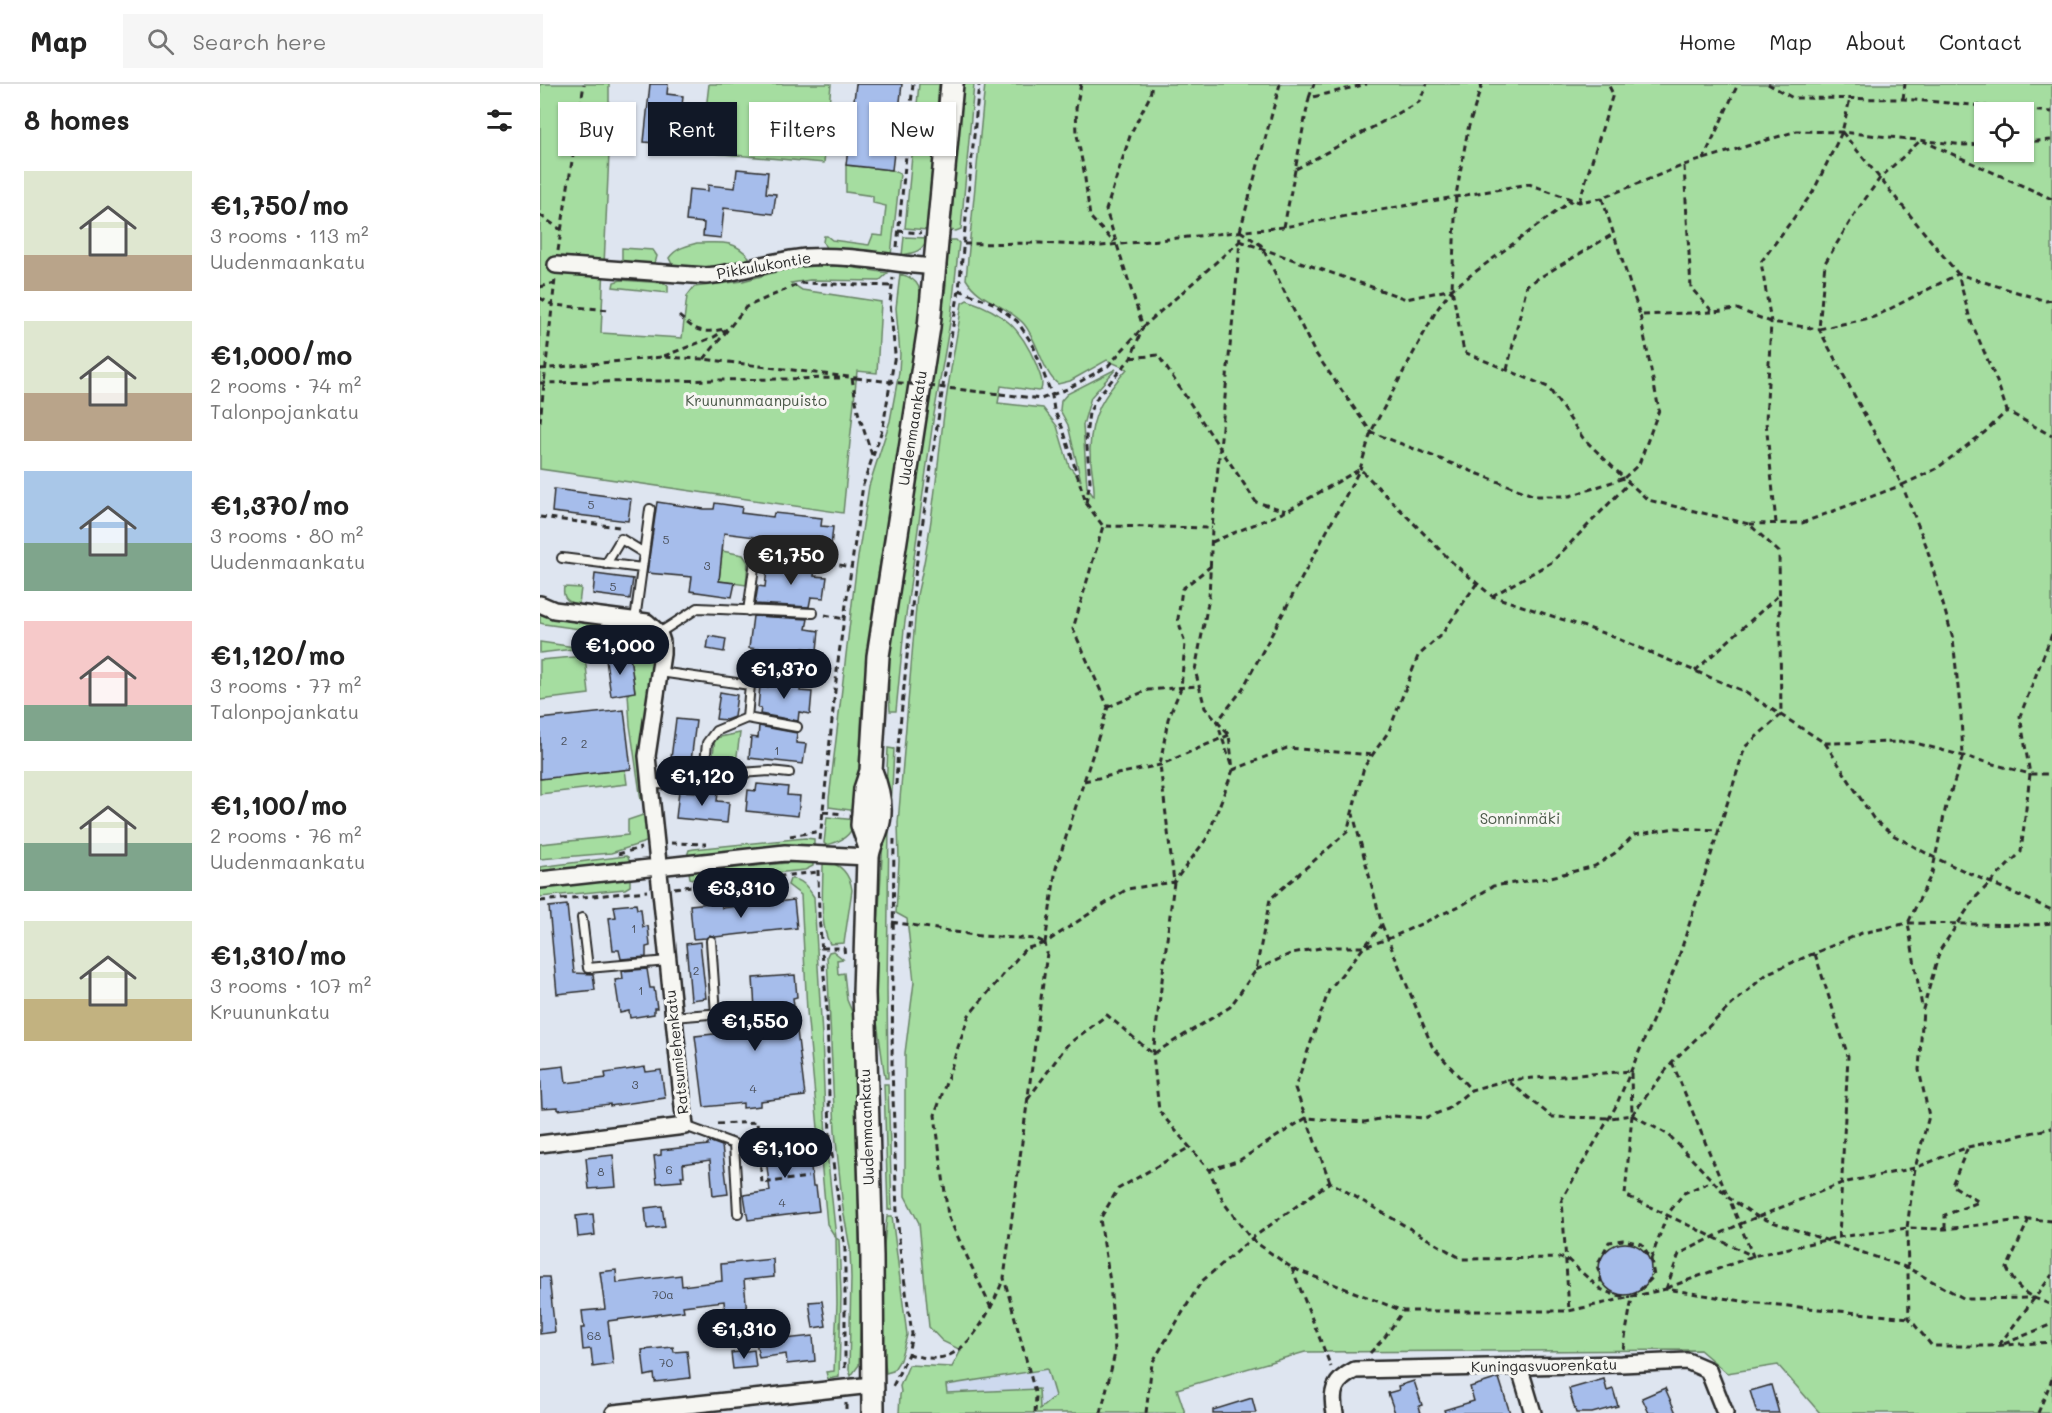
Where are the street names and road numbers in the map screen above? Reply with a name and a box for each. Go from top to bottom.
street label: Pikkulukontie [715,247,813,283]
street label: Uudenmaankatu [893,369,931,487]
street label: Ratsumiehenkatu [660,989,692,1115]
street label: Uudenmaankatu [854,1069,878,1186]
street label: Kuningasvuorenkatu [1471,1354,1617,1376]

